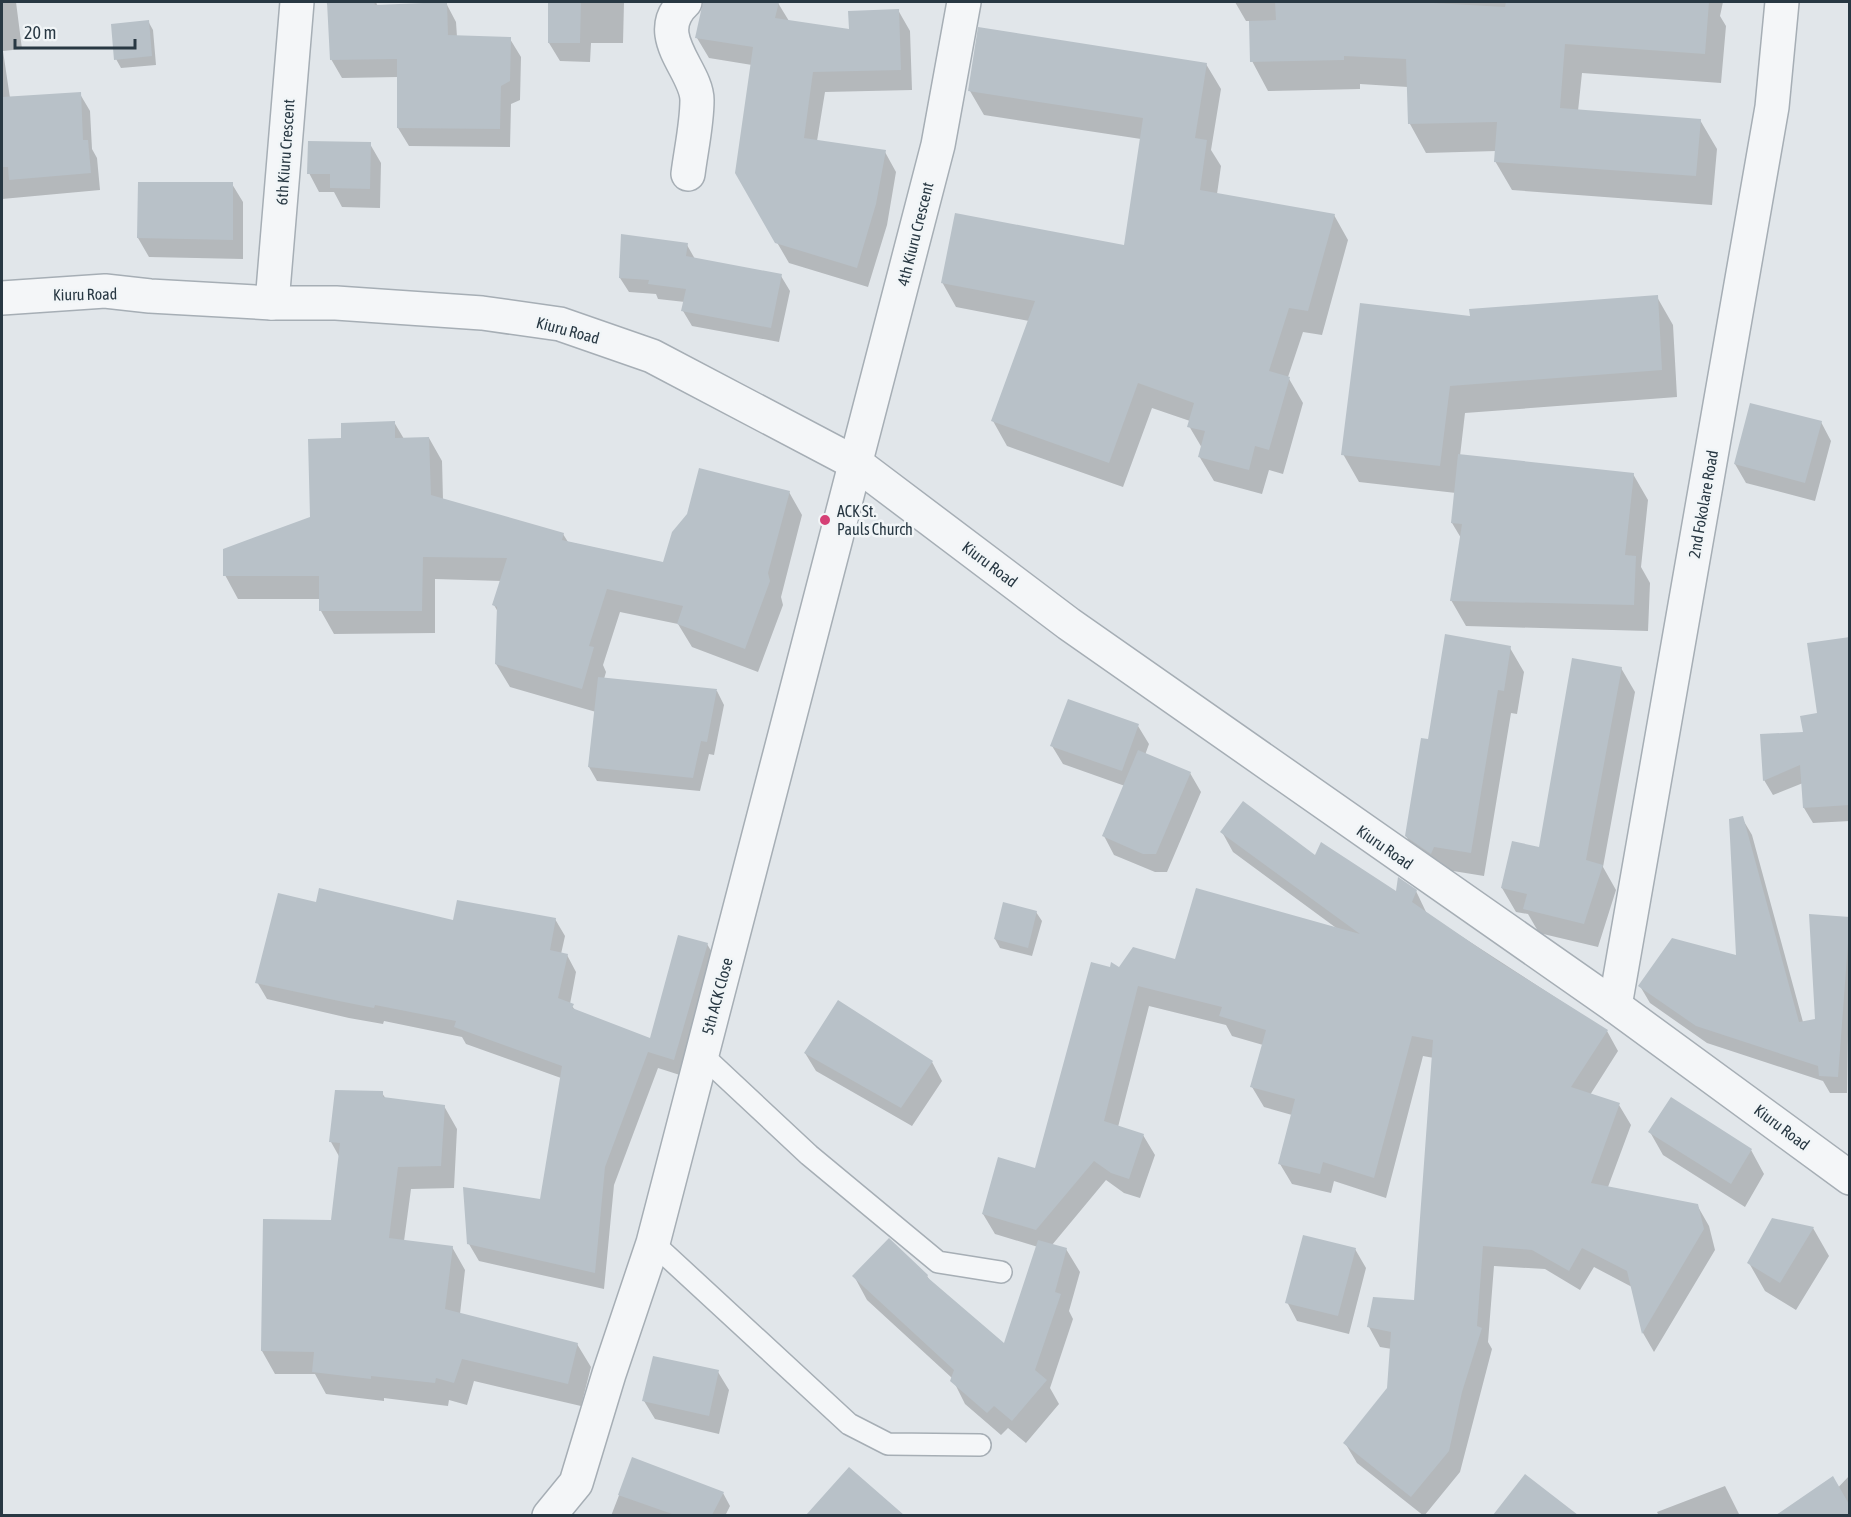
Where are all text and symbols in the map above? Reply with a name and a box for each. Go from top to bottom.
scale bar [15,12,135,50]
text: 20 m [24,22,56,43]
street label: 6th Kiuru Crescent [272,98,298,206]
street label: 4th Kiuru Crescent [893,180,937,288]
street label: Kiuru Road [53,284,117,304]
street label: Kiuru Road [535,313,601,347]
street label: 2nd Fokolare Road [1685,449,1721,559]
place label: ACK St. Pauls Church [837,502,913,538]
marker: ACK St. Pauls Church [818,513,832,527]
street label: Kiuru Road [959,537,1021,591]
street label: Kiuru Road [1353,821,1417,873]
street label: 5th ACK Close [698,956,736,1036]
street label: Kiuru Road [1751,1100,1813,1154]

